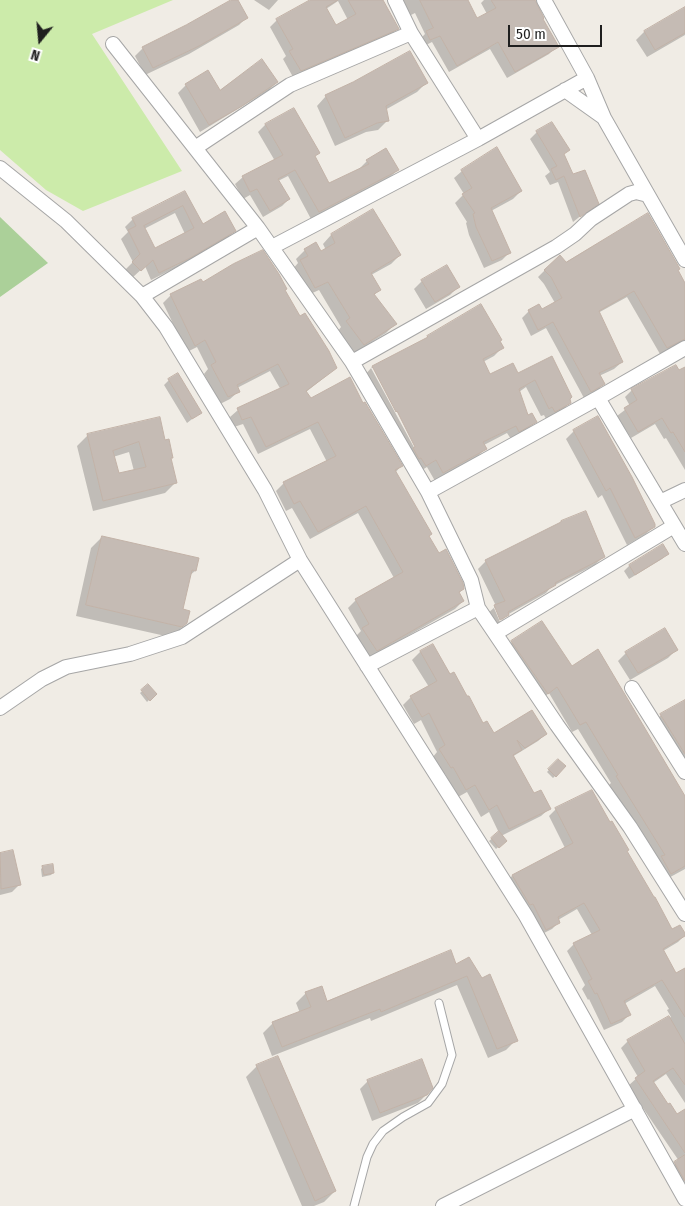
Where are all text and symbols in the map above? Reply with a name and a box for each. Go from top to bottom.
north arrow [15,15,65,65]
scale bar [510,15,604,47]
text: 50 m [516,25,546,43]
text: N [29,45,42,64]

